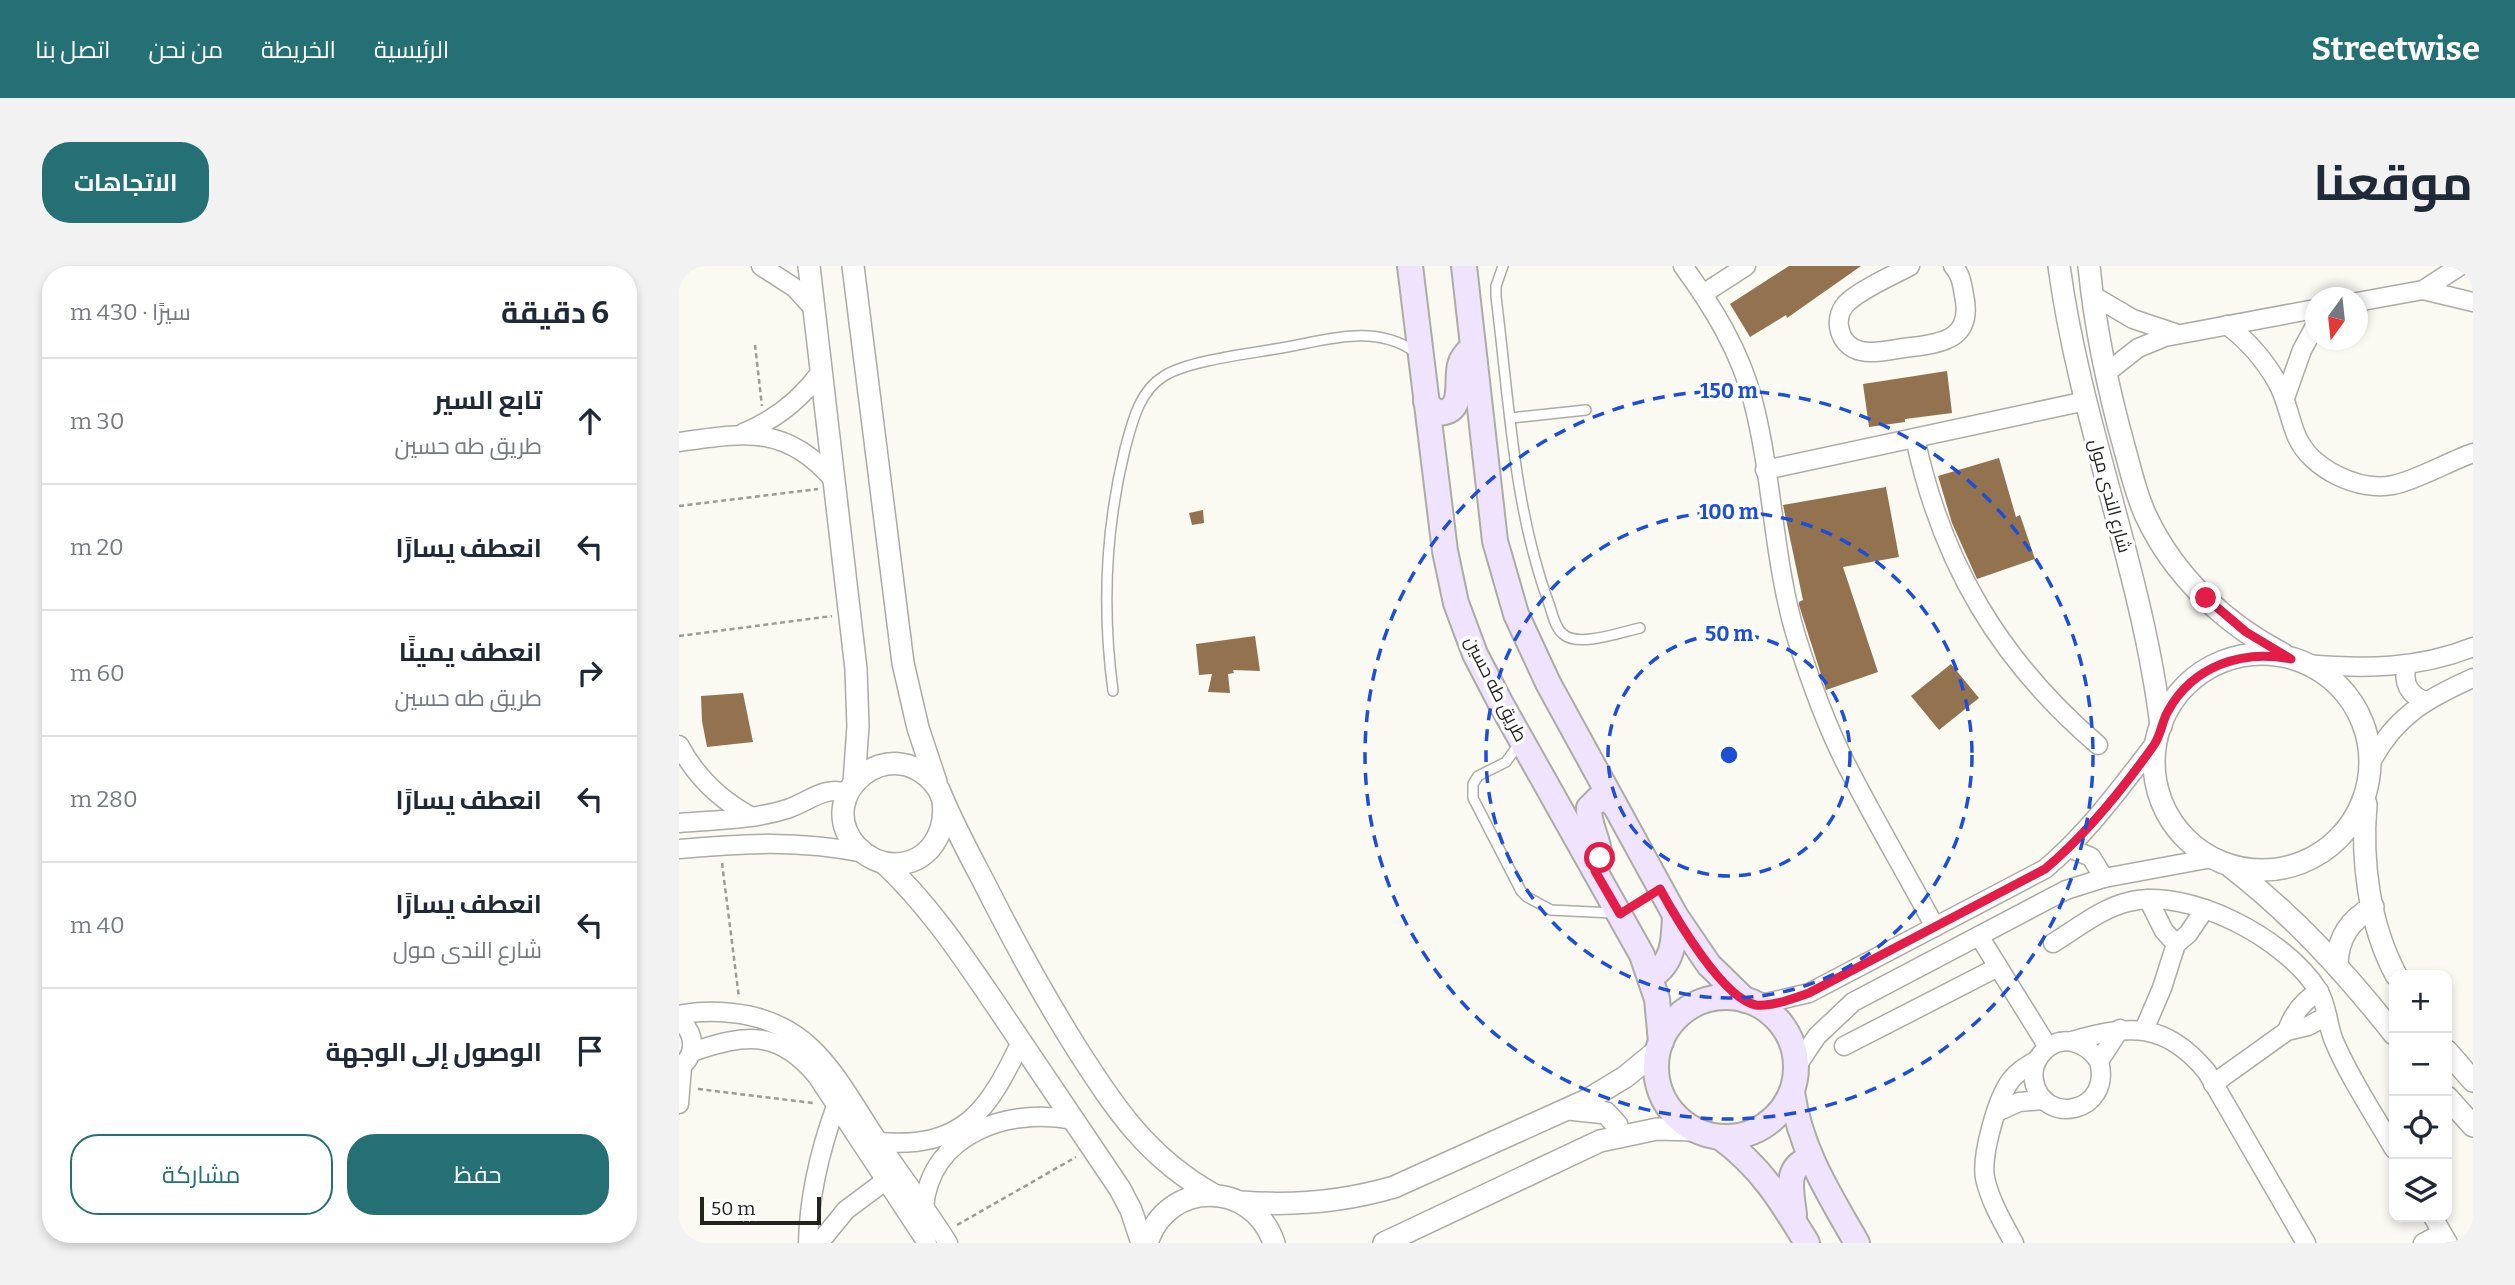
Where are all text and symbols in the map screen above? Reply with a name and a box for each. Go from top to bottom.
text: Streetwise [2311,29,2480,69]
text: اتصل بنا [35,36,110,64]
text: من نحن [148,36,223,64]
text: الخريطة [261,36,336,64]
text: الرئيسية [374,36,449,64]
button: الاتجاهات [42,142,209,223]
text: موقعنا [2313,154,2473,213]
north arrow [2305,287,2368,350]
text: 6 دقيقة [501,295,609,331]
text: سيرًا · 430 m [70,298,191,326]
text: 150 m [1700,378,1758,404]
text: تابع السير [434,385,542,416]
icon: ahead [571,402,609,440]
text: 30 m [70,407,124,435]
text: طريق طه حسين [394,432,542,460]
street label: شارع الندى مول [2083,437,2136,556]
text: 100 m [1699,499,1759,525]
icon: left [571,528,609,566]
text: 20 m [70,533,124,561]
text: انعطف يسارًا [396,533,542,564]
route end [2190,582,2221,613]
text: 50 m [1705,621,1753,647]
street label: طريق طه حسين [1459,633,1532,746]
text: انعطف يمينًا [399,637,542,668]
icon: right [571,654,609,692]
text: 60 m [70,659,125,687]
text: طريق طه حسين [394,684,542,712]
centre of rings [1717,743,1741,767]
icon: left [571,780,609,818]
text: 280 m [70,785,138,813]
text: انعطف يسارًا [396,785,542,816]
route start [1584,842,1615,873]
text: انعطف يسارًا [396,889,542,920]
icon: left [571,906,609,944]
text: 40 m [70,911,125,939]
text: شارع الندى مول [393,936,542,964]
map controls [2389,970,2452,1222]
button: + [2389,970,2452,1033]
icon: arrive [571,1032,609,1070]
button: − [2389,1033,2452,1096]
text: الوصول إلى الوجهة [325,1037,542,1068]
button: locate [2389,1096,2452,1159]
button: مشاركة [70,1134,333,1215]
button: حفظ [347,1134,609,1215]
button: layers [2389,1159,2452,1222]
scale bar [700,1194,821,1226]
text: 50 m [711,1197,755,1220]

